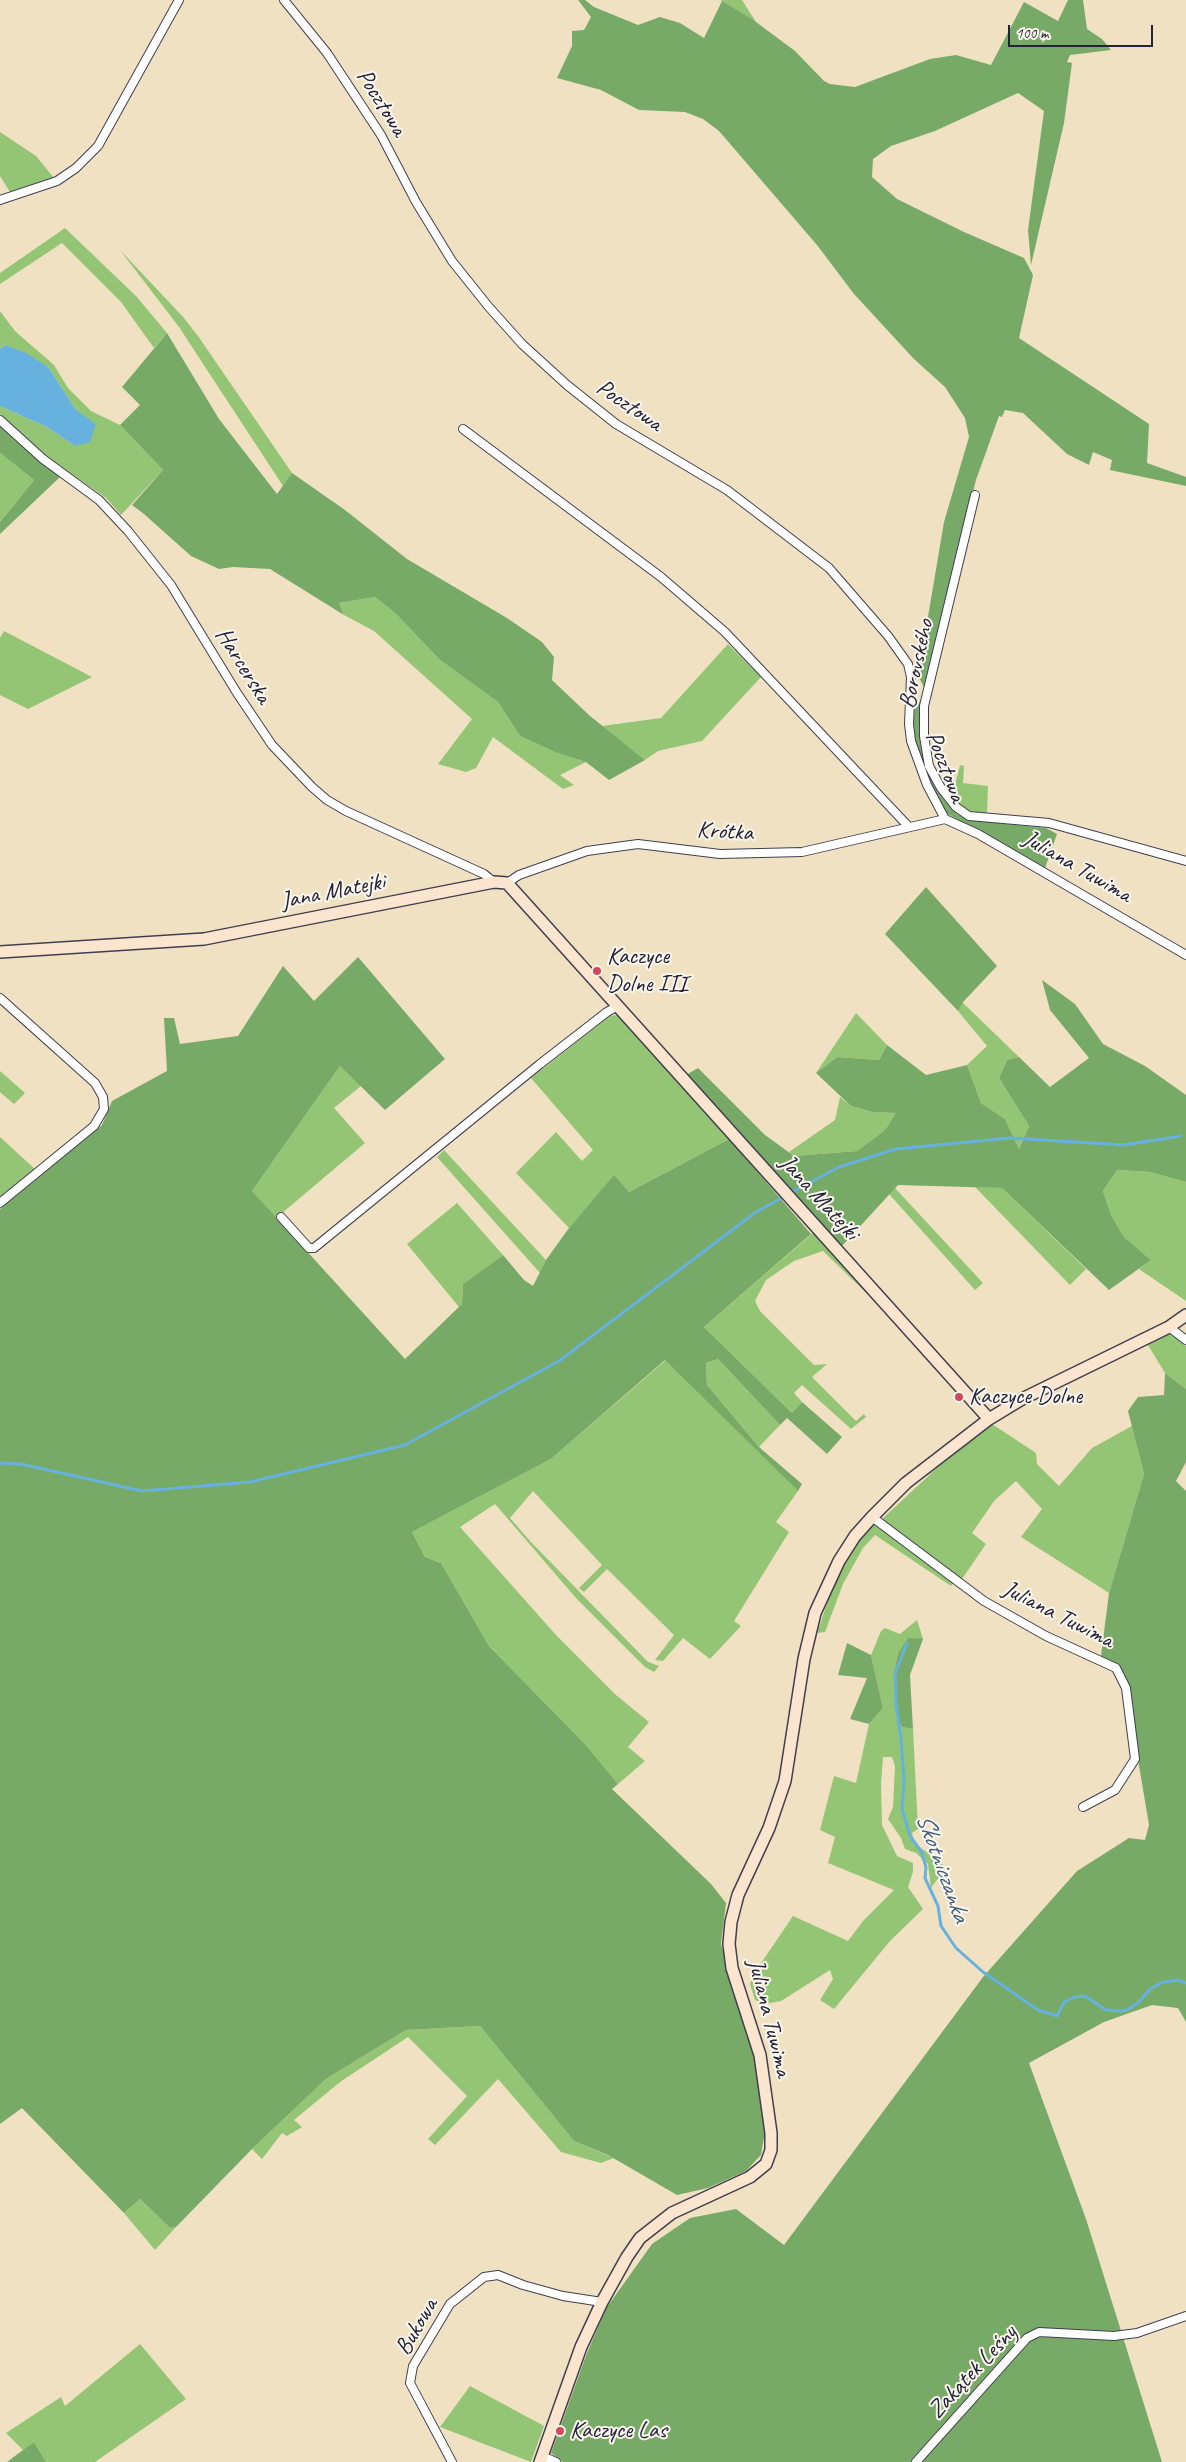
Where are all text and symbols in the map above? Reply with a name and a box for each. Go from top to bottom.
scale bar [1011,15,1156,47]
text: 100 m [1016,24,1048,43]
street label: Pocztowa [349,64,413,142]
street label: Pocztowa [590,373,668,439]
street label: Borovského [894,617,940,711]
street label: Harcerska [208,623,278,709]
street label: Pocztowa [918,727,972,807]
street label: Krótka [696,816,754,848]
street label: Juliana Tuwima [1018,824,1136,910]
street label: Jana Matejki [278,868,388,916]
place label: Kaczyce Dolne III [607,943,687,999]
marker: Kaczyce Dolne III [591,965,603,977]
street label: Jana Matejki [773,1149,865,1247]
place label: Kaczyce Dolne [969,1383,1082,1411]
marker: Kaczyce Dolne [953,1391,965,1403]
street label: Juliana Tuwima [998,1575,1118,1655]
water label: Skotniczanka [909,1810,975,1926]
street label: Juliana Tuwima [740,1956,798,2080]
street label: Bukowa [389,2293,445,2361]
street label: Zakątek Leśny [922,2319,1024,2425]
place label: Kaczyce Las [570,2417,667,2445]
marker: Kaczyce Las [554,2425,566,2437]

